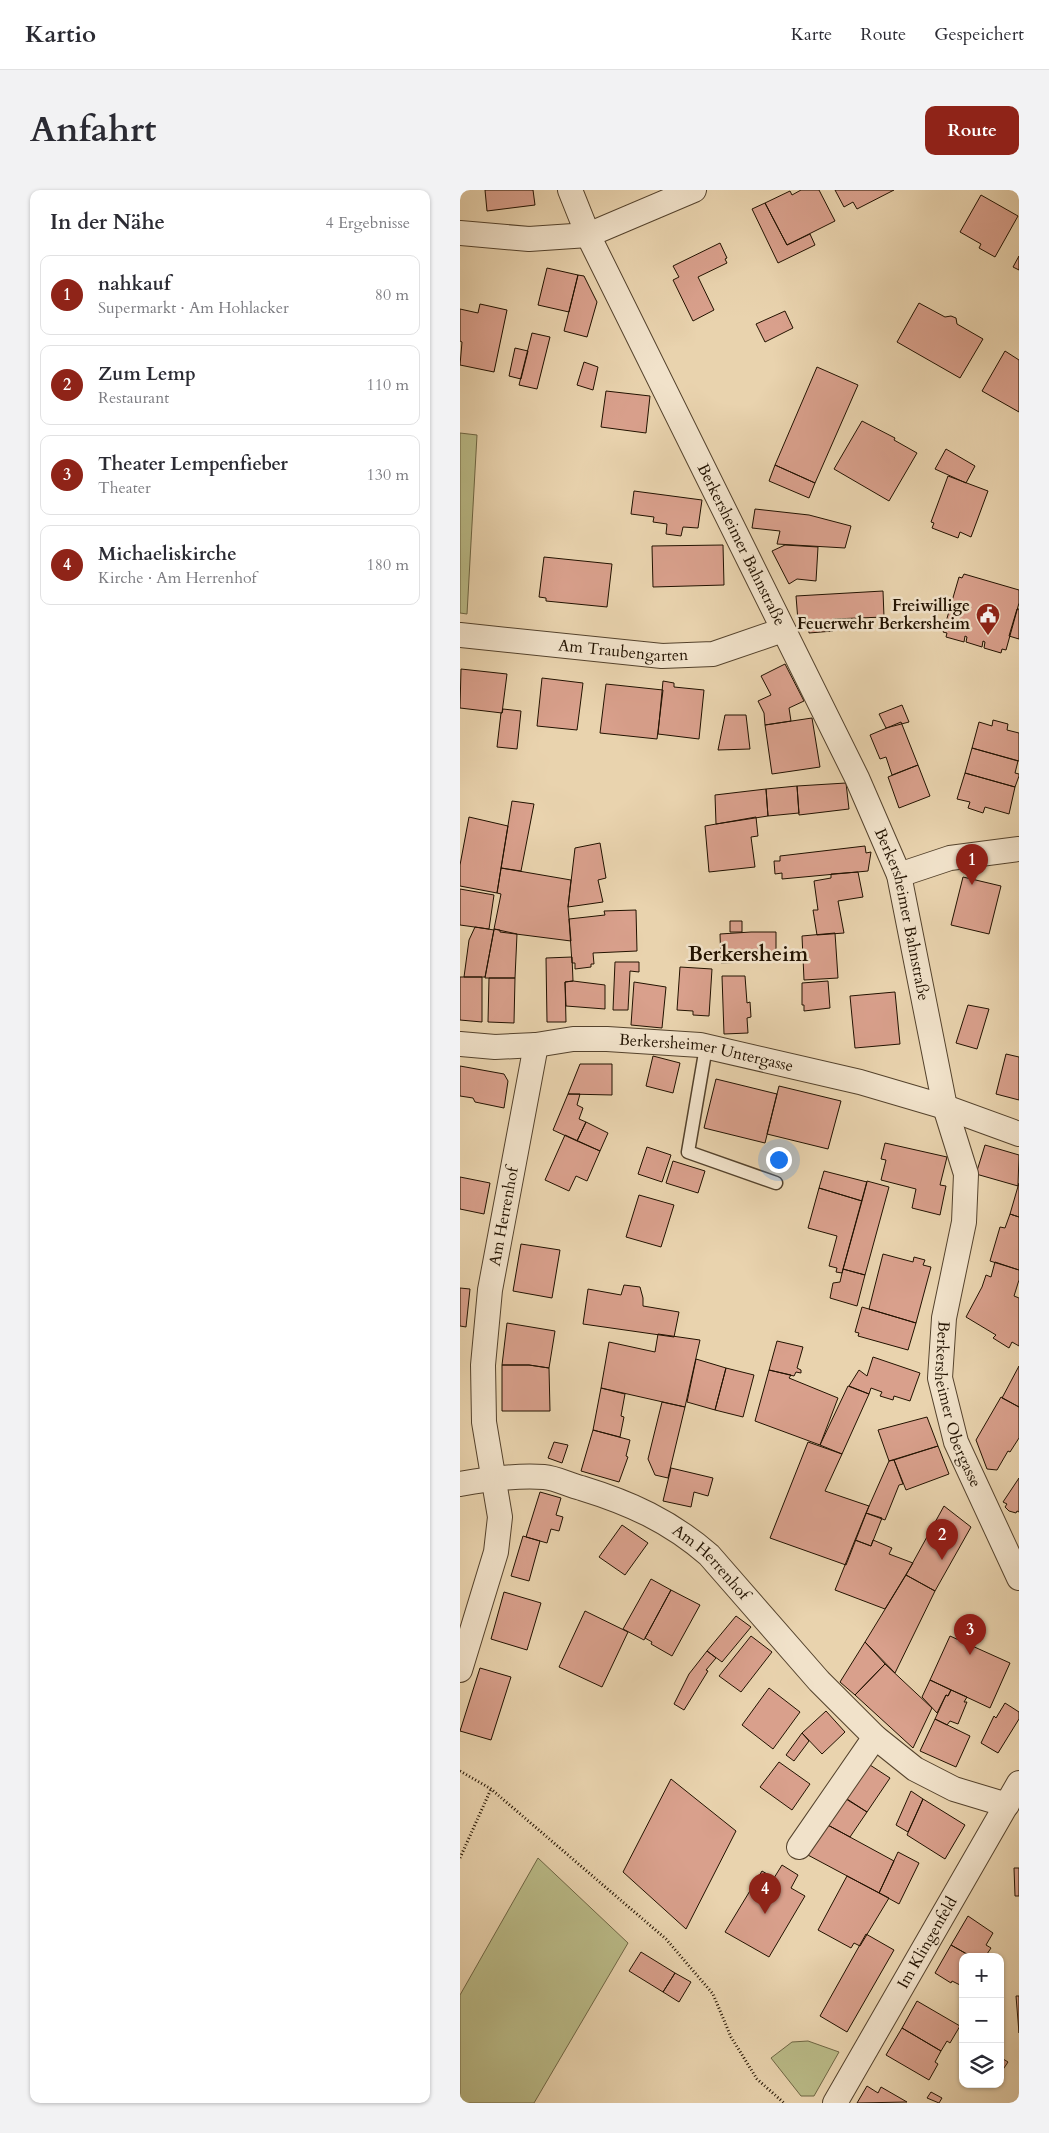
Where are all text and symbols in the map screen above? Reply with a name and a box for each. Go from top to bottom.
text: Kartio [25,18,96,51]
text: Karte [791,22,832,47]
text: Route [860,22,906,47]
text: Gespeichert [934,22,1024,47]
text: Anfahrt [30,106,156,154]
button: Route [925,106,1019,155]
text: In der Nähe [50,208,165,237]
text: 4 Ergebnisse [325,212,410,234]
text: nahkauf [98,271,170,297]
text: 1 [63,284,71,306]
text: 80 m [375,284,409,306]
text: Supermarkt · Am Hohlacker [98,297,289,319]
text: Zum Lemp [98,361,196,387]
text: 2 [63,374,71,396]
text: 110 m [367,374,409,396]
text: Restaurant [98,387,169,409]
text: Theater Lempenfieber [98,451,288,477]
street label: Berkersheimer Bahnstraße [692,460,791,629]
text: 3 [63,464,71,486]
text: 130 m [367,464,409,486]
text: Theater [98,477,151,499]
text: Michaeliskirche [98,541,237,567]
text: 4 [63,554,71,576]
text: 180 m [367,554,409,576]
text: Kirche · Am Herrenhof [98,567,256,589]
place label: Freiwillige Feuerwehr Berkersheim [797,595,970,635]
public building icon: Freiwillige Feuerwehr Berkersheim [975,602,1001,636]
street label: Am Traubengarten [557,634,689,667]
street label: Berkersheimer Bahnstraße [869,825,935,1003]
pin: 1 [956,844,988,885]
district label: Berkersheim [688,940,809,969]
street label: Berkersheimer Untergasse [618,1029,796,1077]
your location [766,1147,792,1173]
street label: Am Herrenhof [484,1162,524,1268]
street label: Berkersheimer Obergasse [929,1320,987,1491]
street label: Am Herrenhof [668,1519,756,1607]
pin: 2 [926,1519,958,1560]
pin: 3 [954,1614,986,1655]
pin: 4 [749,1873,781,1914]
street label: Im Klingenfeld [892,1892,963,1993]
map controls [959,1953,1004,2088]
button: + [959,1953,1004,1998]
button: − [959,1998,1004,2043]
button: layers [959,2043,1004,2088]

